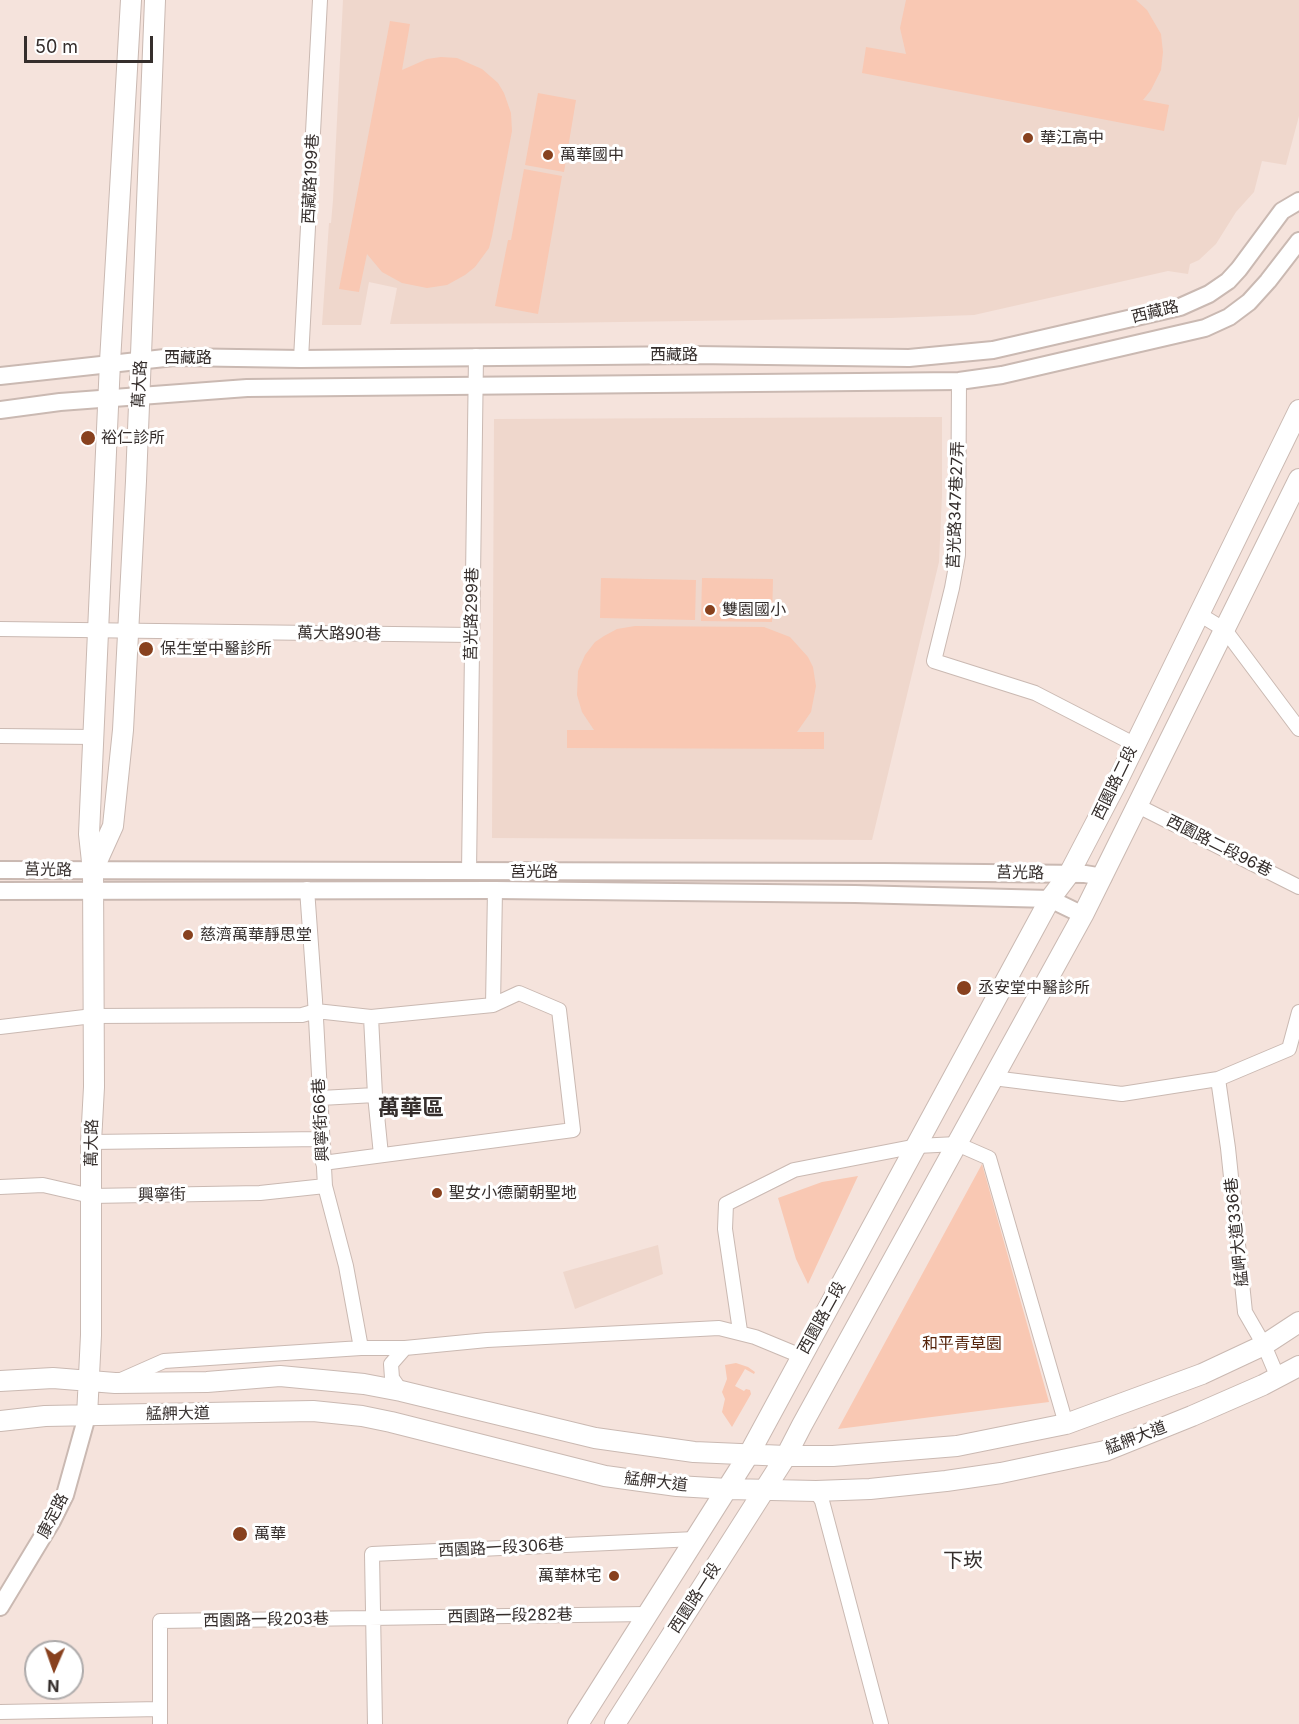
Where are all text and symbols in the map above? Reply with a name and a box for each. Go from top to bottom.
scale bar [27,24,156,62]
text: 50 m [35,36,78,57]
place label: 華江高中 [1040,128,1104,148]
marker: 華江高中 [1021,131,1035,145]
street label: 西藏路199巷 [299,133,323,225]
place label: 萬華國中 [560,145,624,165]
marker: 萬華國中 [541,148,555,162]
street label: 西藏路 [1129,297,1181,327]
street label: 西藏路 [650,345,698,365]
street label: 西藏路 [164,348,212,368]
street label: 萬大路 [129,360,151,408]
place label: 裕仁診所 [101,428,165,448]
marker: 裕仁診所 [79,429,97,447]
street label: 莒光路347巷27弄 [944,441,968,569]
street label: 莒光路299巷 [462,567,482,661]
place label: 雙園國小 [722,600,786,620]
marker: 雙園國小 [703,603,717,617]
street label: 萬大路90巷 [297,624,381,644]
place label: 保生堂中醫診所 [160,639,272,659]
marker: 保生堂中醫診所 [137,640,155,658]
street label: 西園路二段 [1089,743,1141,823]
street label: 西園路二段96巷 [1163,811,1275,881]
street label: 莒光路 [24,860,72,880]
street label: 莒光路 [510,862,558,882]
street label: 莒光路 [996,863,1044,883]
place label: 慈濟萬華靜思堂 [200,925,312,945]
marker: 慈濟萬華靜思堂 [181,928,195,942]
place label: 丞安堂中醫診所 [978,978,1090,998]
marker: 丞安堂中醫診所 [955,979,973,997]
street label: 興寧街66巷 [309,1078,333,1162]
district label: 萬華區 [378,1095,444,1121]
street label: 萬大路 [82,1119,102,1167]
street label: 艋岬大道336巷 [1222,1176,1252,1288]
place label: 聖女小德蘭朝聖地 [449,1183,577,1203]
street label: 興寧街 [138,1185,186,1205]
marker: 聖女小德蘭朝聖地 [430,1186,444,1200]
street label: 西園路二段 [794,1278,850,1358]
park label: 和平青草園 [922,1334,1002,1354]
street label: 艋舺大道 [146,1404,210,1424]
street label: 艋舺大道 [1103,1418,1169,1458]
street label: 艋舺大道 [623,1469,689,1495]
street label: 康定路 [34,1490,72,1542]
place label: 萬華 [254,1524,286,1544]
marker: 萬華 [231,1525,249,1543]
street label: 西園路一段306巷 [438,1535,564,1561]
district label: 下崁 [943,1549,983,1573]
street label: 西園路一段 [665,1559,725,1637]
place label: 萬華林宅 [538,1566,602,1586]
marker: 萬華林宅 [607,1569,621,1583]
street label: 西園路一段282巷 [447,1605,573,1627]
street label: 西園路一段203巷 [203,1609,329,1631]
north arrow [24,1640,84,1700]
text: N [47,1676,60,1696]

